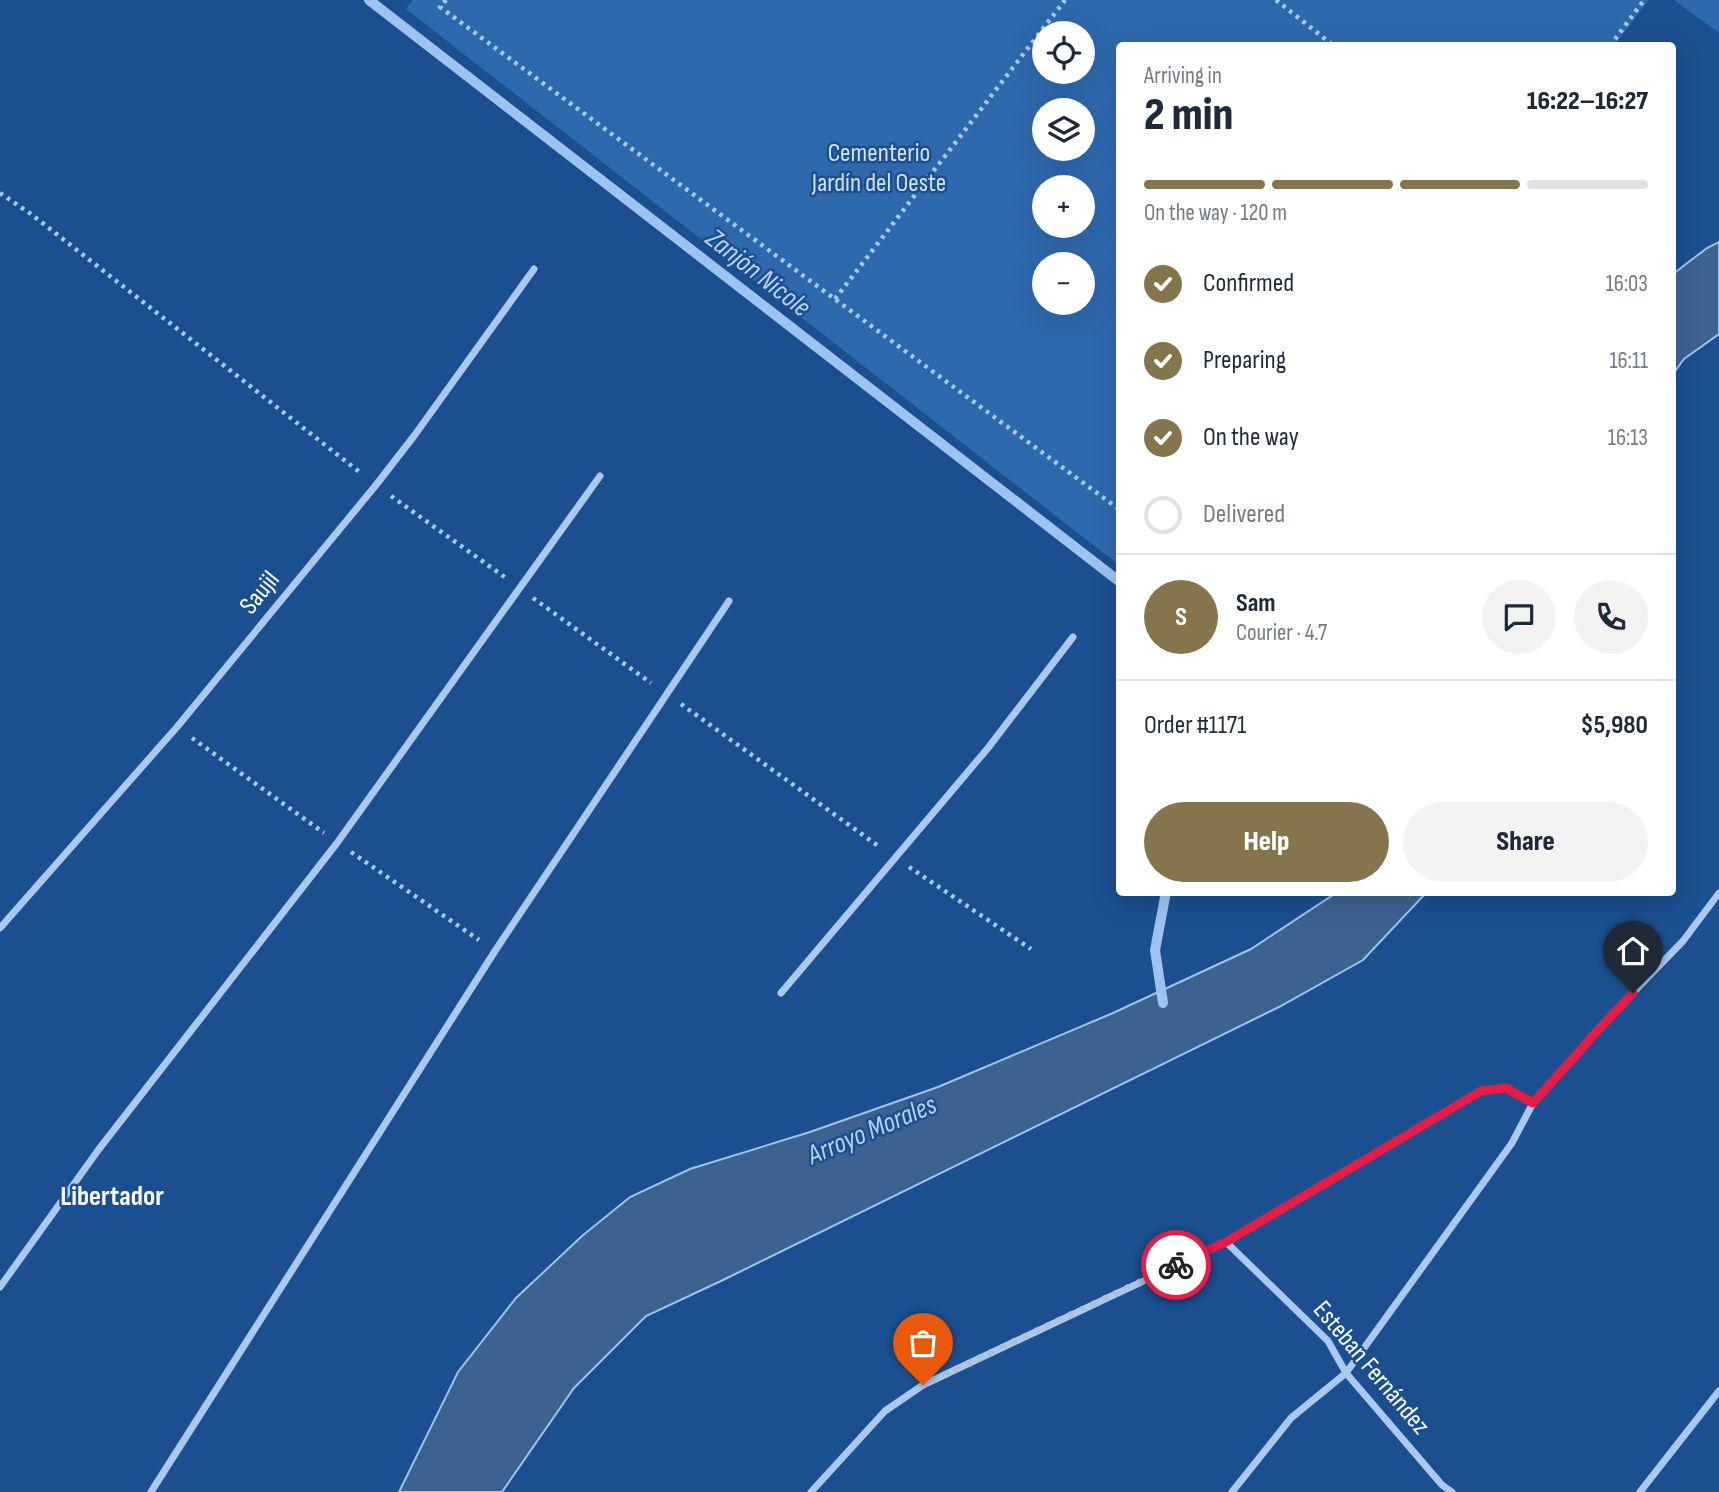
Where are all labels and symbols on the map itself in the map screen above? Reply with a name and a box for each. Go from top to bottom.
park label: Cementerio Jardín del Oeste [811,138,946,199]
water label: Zanjón Nicole [698,221,817,324]
street label: Saujil [233,565,287,621]
pin [1603,921,1663,993]
water label: Arroyo Morales [802,1088,942,1172]
district label: Libertador [60,1180,164,1213]
courier [1141,1230,1211,1300]
street label: Esteban Fernández [1306,1295,1436,1441]
pin [893,1313,953,1385]

